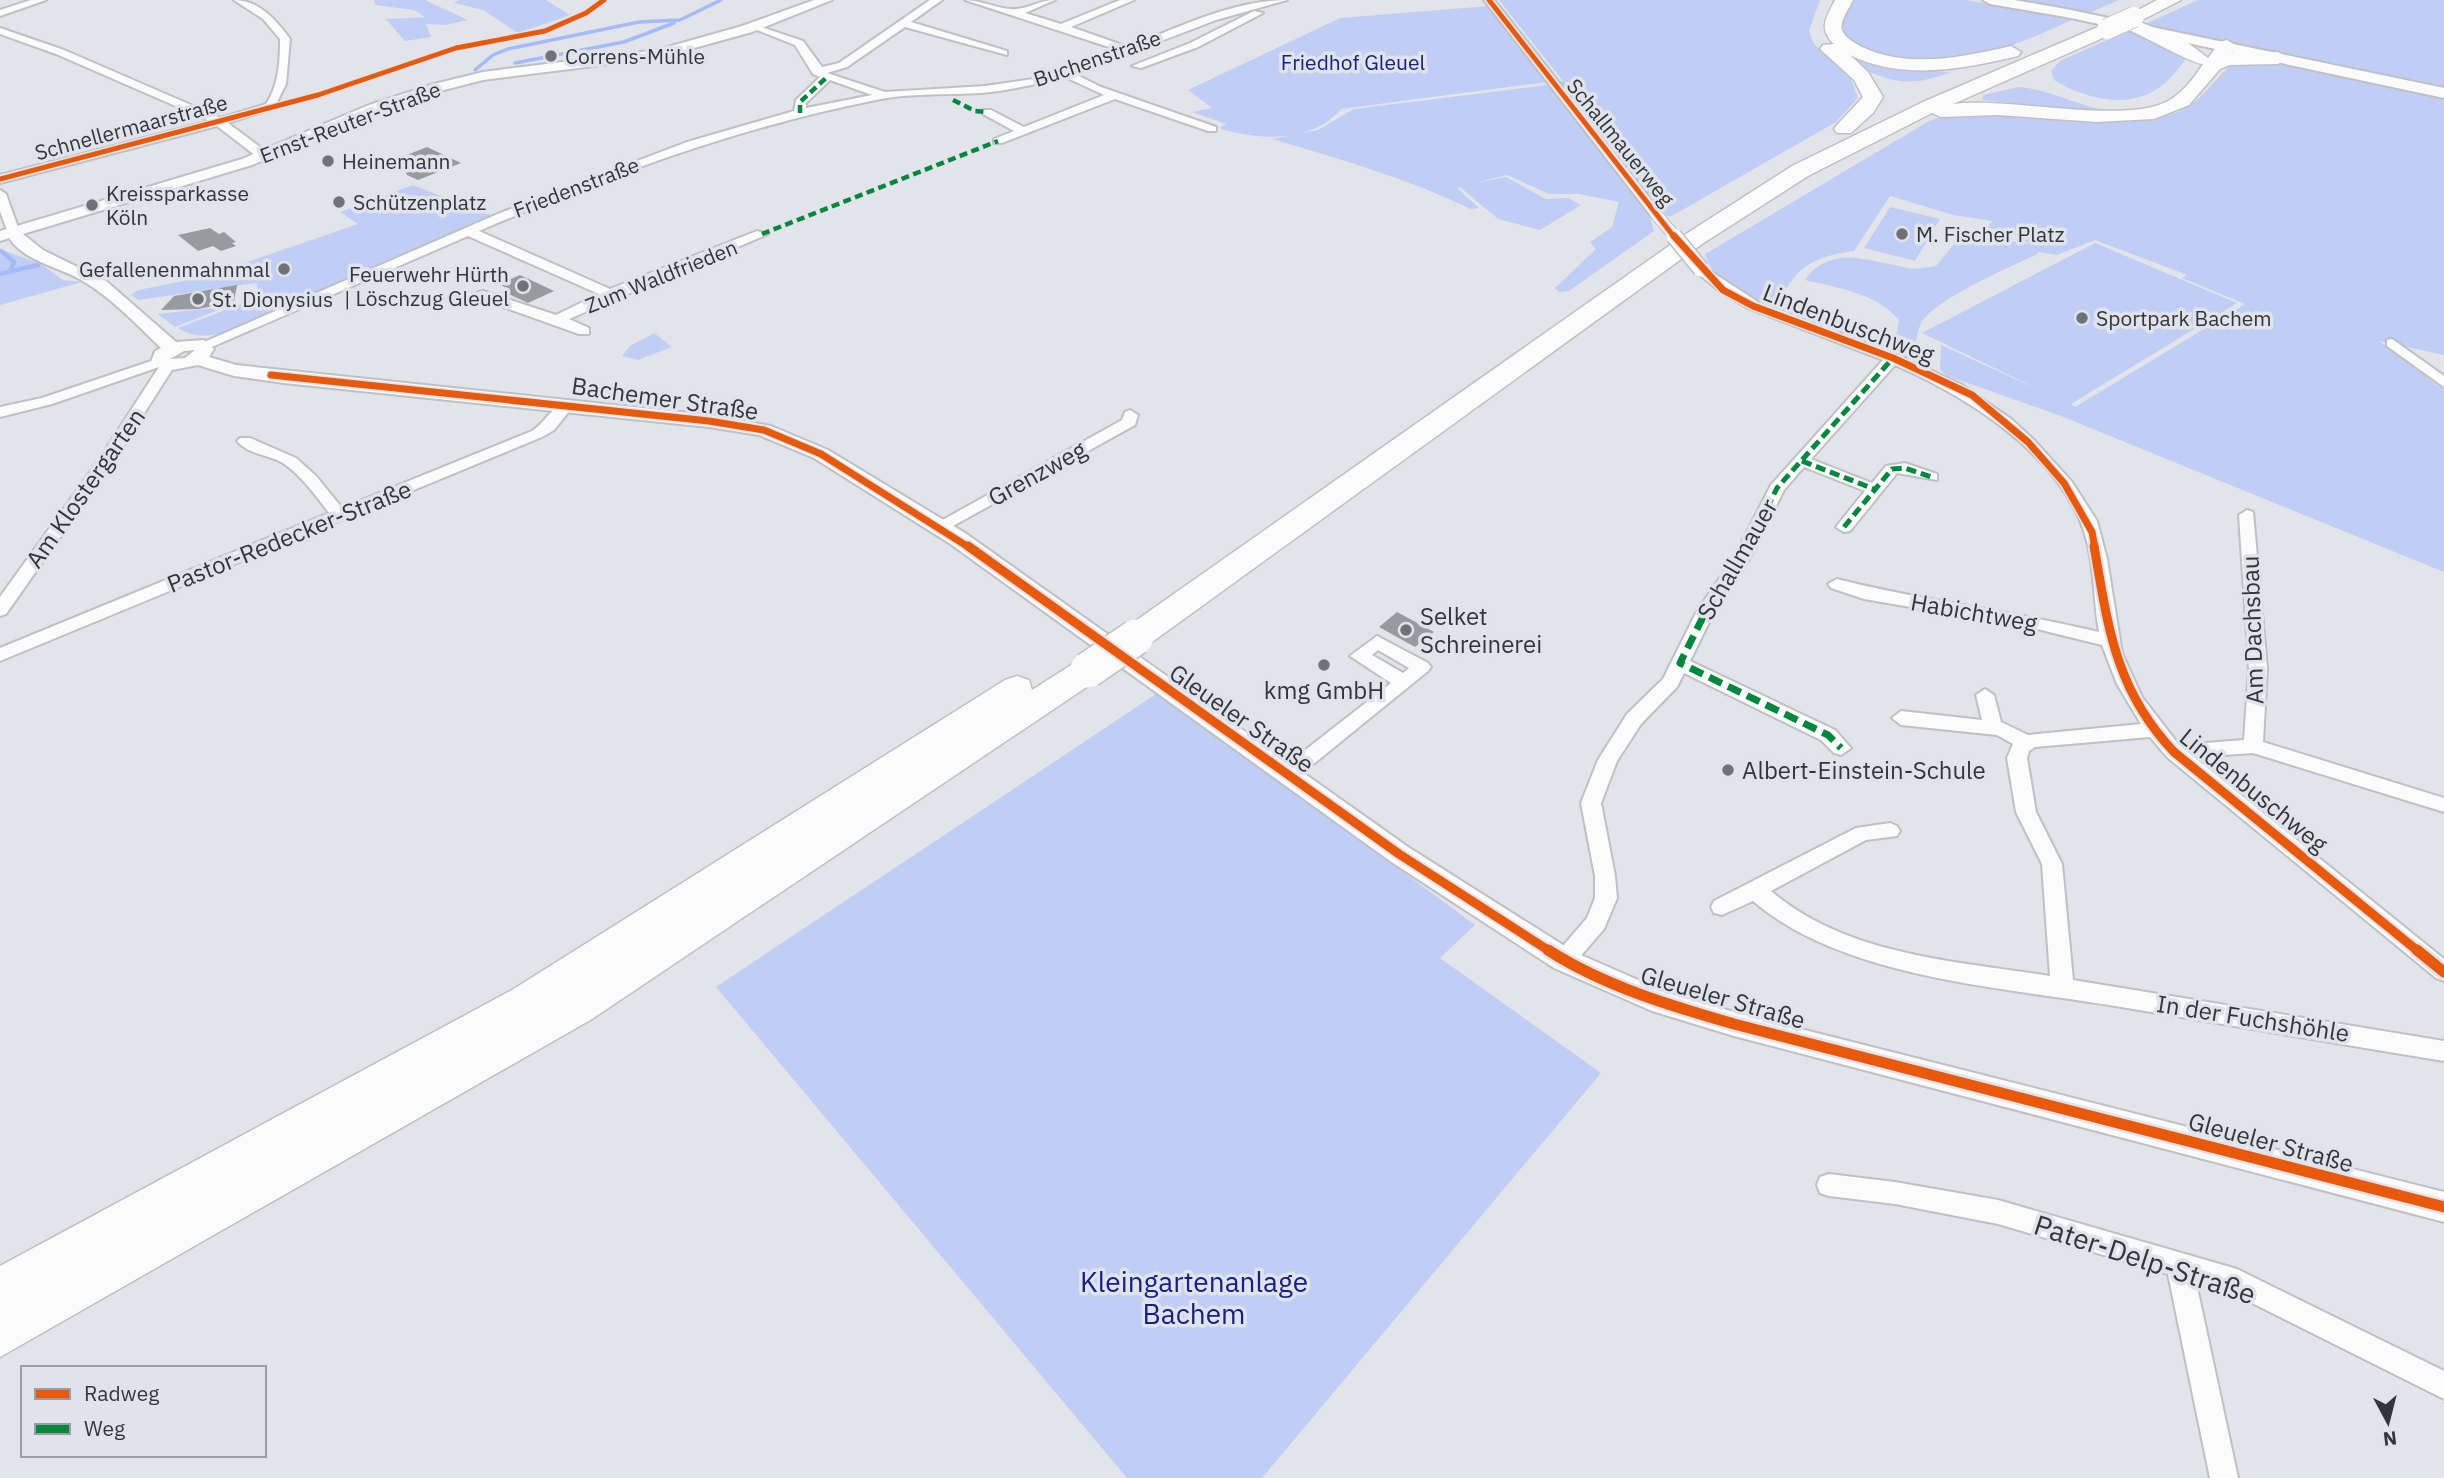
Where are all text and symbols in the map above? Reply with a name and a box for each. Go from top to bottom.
street label: Buchenstraße [1030,23,1164,93]
place label: Correns-Mühle [565,42,705,70]
marker: Correns-Mühle [543,48,559,64]
park label: Friedhof Gleuel [1281,48,1425,76]
street label: Schallmauerweg [1561,72,1681,212]
street label: Ernst-Reuter-Straße [256,75,444,169]
street label: Schnellermaarstraße [32,88,230,166]
place label: Heinemann [342,147,451,175]
street label: Friedenstraße [509,150,643,224]
marker: Heinemann [320,153,336,169]
place label: Kreissparkasse Köln [106,179,249,231]
place label: Schützenplatz [353,188,486,216]
marker: Schützenplatz [331,194,347,210]
marker: Kreissparkasse Köln [84,197,100,213]
place label: M. Fischer Platz [1916,220,2065,248]
marker: M. Fischer Platz [1894,226,1910,242]
street label: Zum Waldfrieden [581,233,741,319]
place label: Gefallenenmahnmal [79,255,270,283]
place label: Feuerwehr Hürth | Löschzug Gleuel [344,260,509,312]
marker: Gefallenenmahnmal [276,261,292,277]
street label: Lindenbuschweg [1759,276,1940,371]
marker: Feuerwehr Hürth | Löschzug Gleuel [515,278,531,294]
place label: St. Dionysius [212,285,333,313]
marker: St. Dionysius [190,291,206,307]
place label: Sportpark Bachem [2096,304,2272,332]
marker: Sportpark Bachem [2074,310,2090,326]
street label: Bachemer Straße [569,369,761,427]
street label: Am Klostergarten [18,402,152,574]
street label: Grenzweg [982,433,1092,513]
street label: Pastor-Redecker-Straße [162,472,416,600]
street label: Schallmauer [1689,492,1785,625]
street label: Am Dachsbau [2233,555,2271,705]
street label: Habichtweg [1908,585,2040,639]
place label: Selket Schreinerei [1420,600,1542,660]
marker: Selket Schreinerei [1398,622,1414,638]
street label: Gleueler Straße [1163,656,1321,780]
marker: kmg GmbH [1316,657,1332,673]
place label: kmg GmbH [1264,674,1384,706]
street label: Lindenbuschweg [2173,720,2335,860]
place label: Albert-Einstein-Schule [1742,754,1986,786]
marker: Albert-Einstein-Schule [1720,762,1736,778]
street label: Gleueler Straße [1637,958,1809,1036]
street label: In der Fuchshöhle [2154,987,2352,1049]
street label: Gleueler Straße [2185,1105,2357,1179]
street label: Pater-Delp-Straße [2029,1206,2261,1312]
park label: Kleingartenanlage Bachem [1080,1263,1308,1332]
legend [21,1366,266,1457]
text: Radweg [84,1379,159,1407]
north arrow [2353,1387,2423,1457]
text: Weg [84,1414,125,1442]
text: N [2382,1426,2398,1452]

